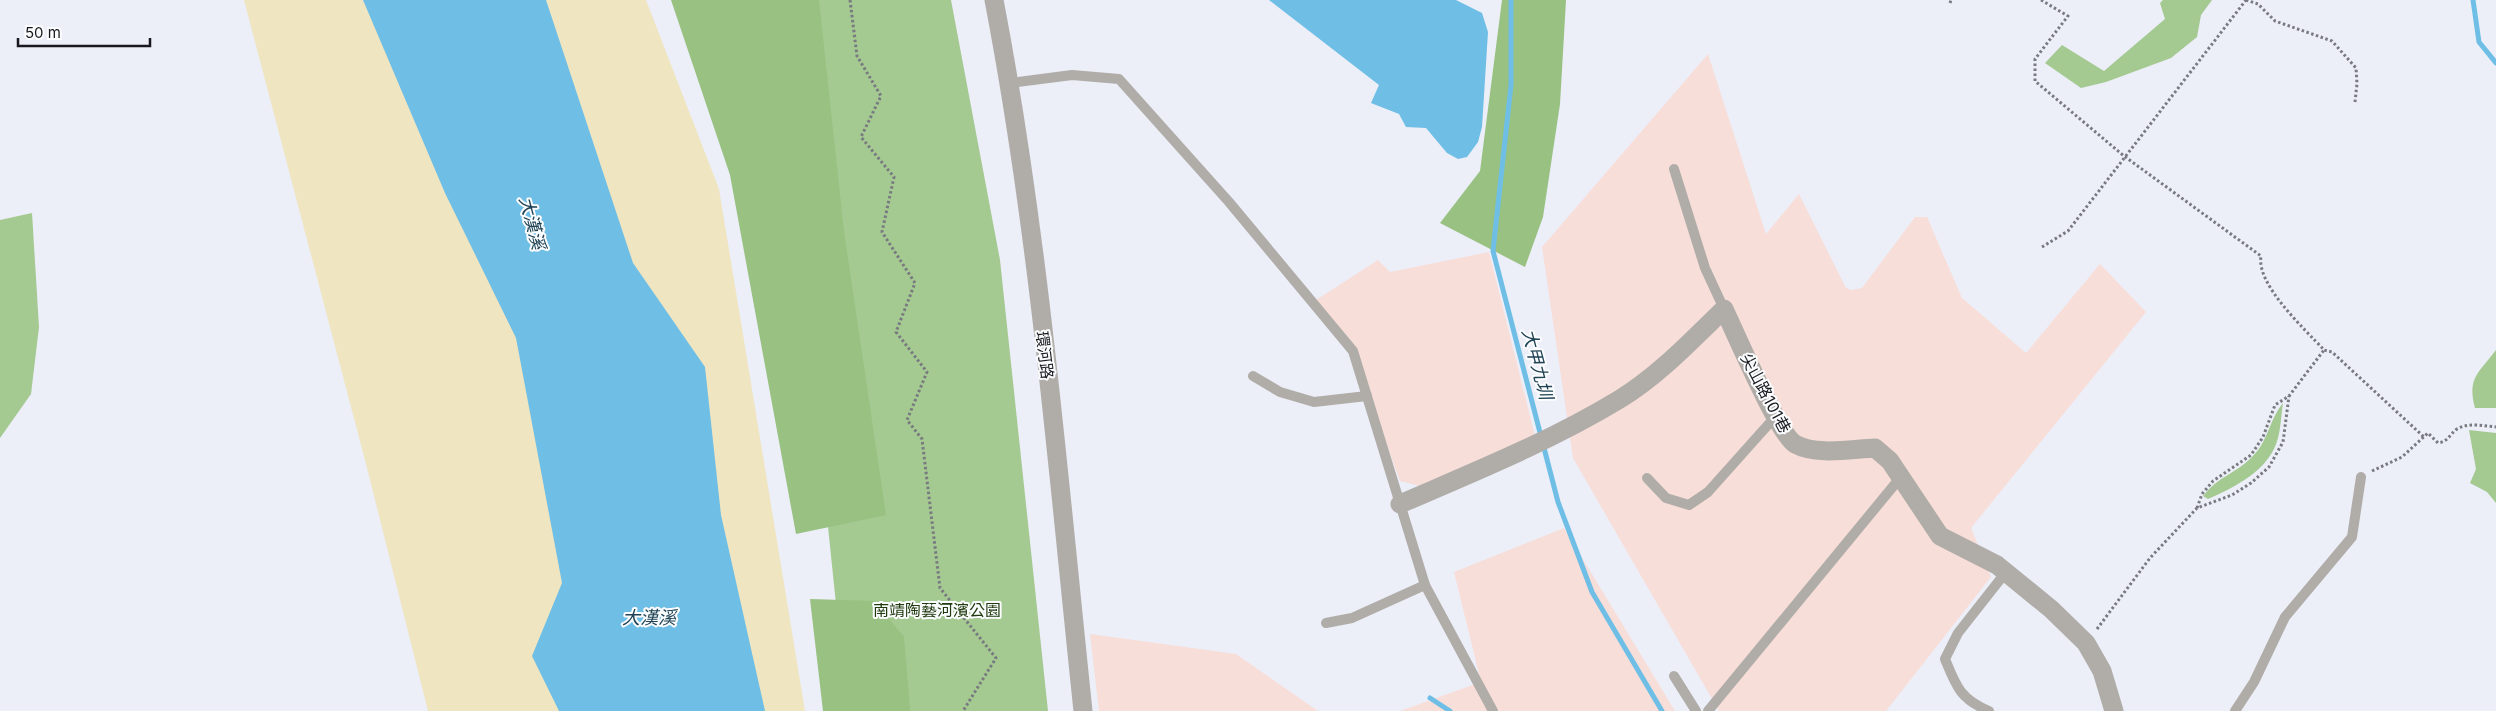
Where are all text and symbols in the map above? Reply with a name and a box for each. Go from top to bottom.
scale bar [18,15,150,47]
text: 50 m [25,23,61,42]
water label: 大漢溪 [515,194,550,255]
water label: 大甲九圳 [1518,326,1558,404]
street label: 環河路 [1032,330,1058,380]
street label: 尖山路101巷 [1737,350,1795,436]
park label: 南靖陶藝河濱公園 [873,600,1001,620]
water label: 大漢溪 [622,607,679,628]

